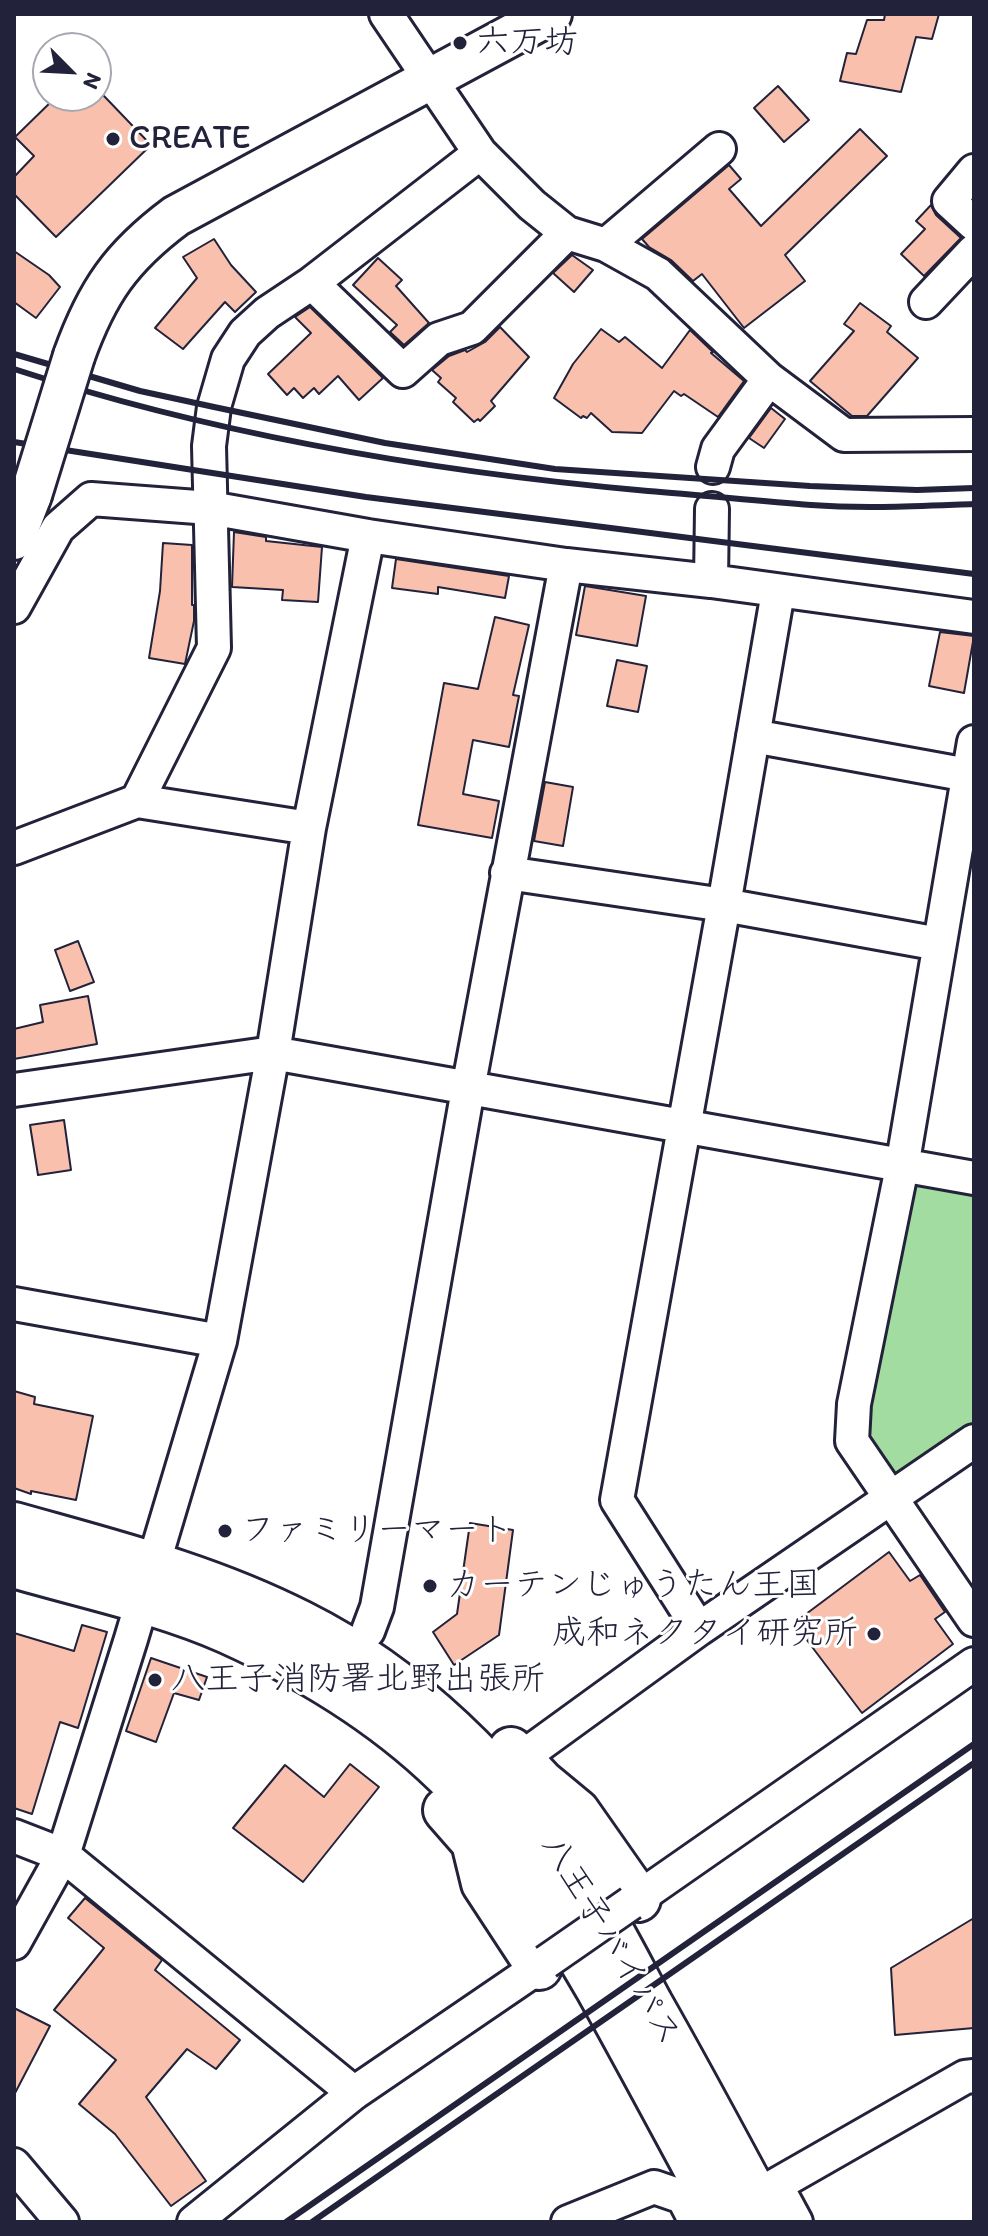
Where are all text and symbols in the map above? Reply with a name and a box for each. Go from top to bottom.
place label: 六万坊 [476,23,578,63]
north arrow [32,32,112,112]
marker: 六万坊 [451,34,469,52]
text: N [77,69,108,93]
place label: CREATE [129,119,250,159]
marker: CREATE [104,130,122,148]
place label: ファミリーマート [241,1511,513,1551]
marker: ファミリーマート [216,1522,234,1540]
place label: カーテンじゅうたん王国 [446,1566,820,1606]
marker: カーテンじゅうたん王国 [421,1577,439,1595]
place label: 成和ネクタイ研究所 [552,1614,858,1654]
marker: 成和ネクタイ研究所 [865,1625,883,1643]
place label: 八王子消防署北野出張所 [171,1660,545,1700]
marker: 八王子消防署北野出張所 [146,1671,164,1689]
street label: 八王子バイパス [531,1828,689,2054]

